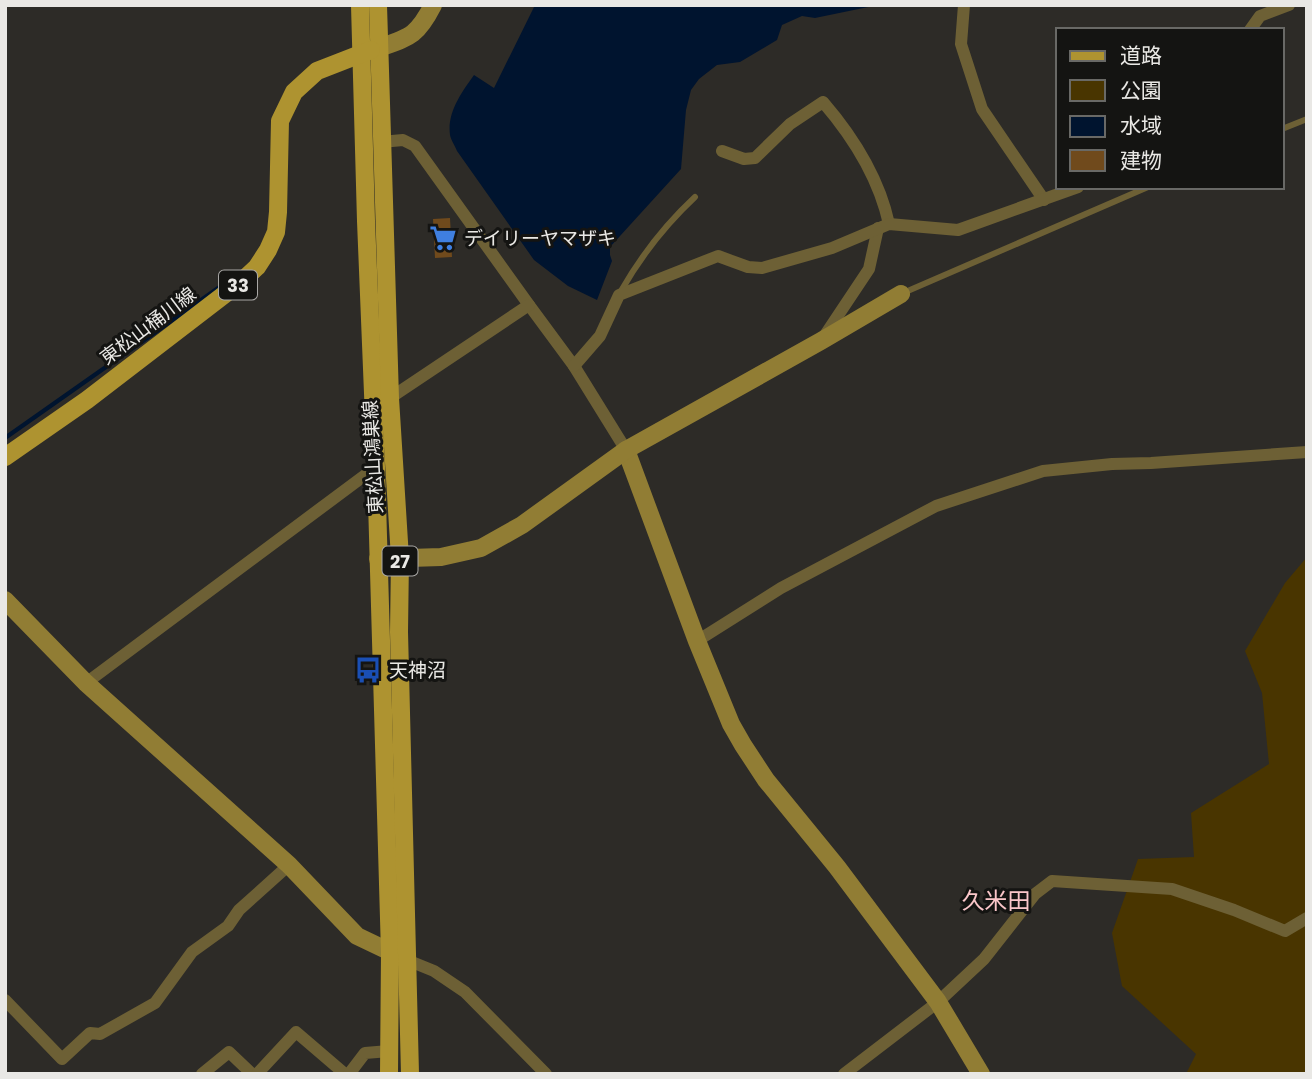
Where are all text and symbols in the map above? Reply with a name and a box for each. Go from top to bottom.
legend [1056,28,1284,189]
text: 道路 [1120,41,1162,70]
text: 公園 [1120,76,1162,105]
text: 水域 [1120,111,1162,140]
text: 建物 [1120,146,1162,175]
supermarket icon: デイリーヤマザキ [428,223,458,253]
place label: デイリーヤマザキ [464,225,616,252]
road number: 33 [219,270,257,300]
street label: 東松山桶川線 [94,281,202,371]
street label: 東松山鴻巣線 [357,399,389,515]
road number: 27 [382,546,418,576]
bus stop icon: 天神沼 [353,655,383,685]
place label: 天神沼 [389,657,446,684]
district label: 久米田 [962,885,1031,917]

